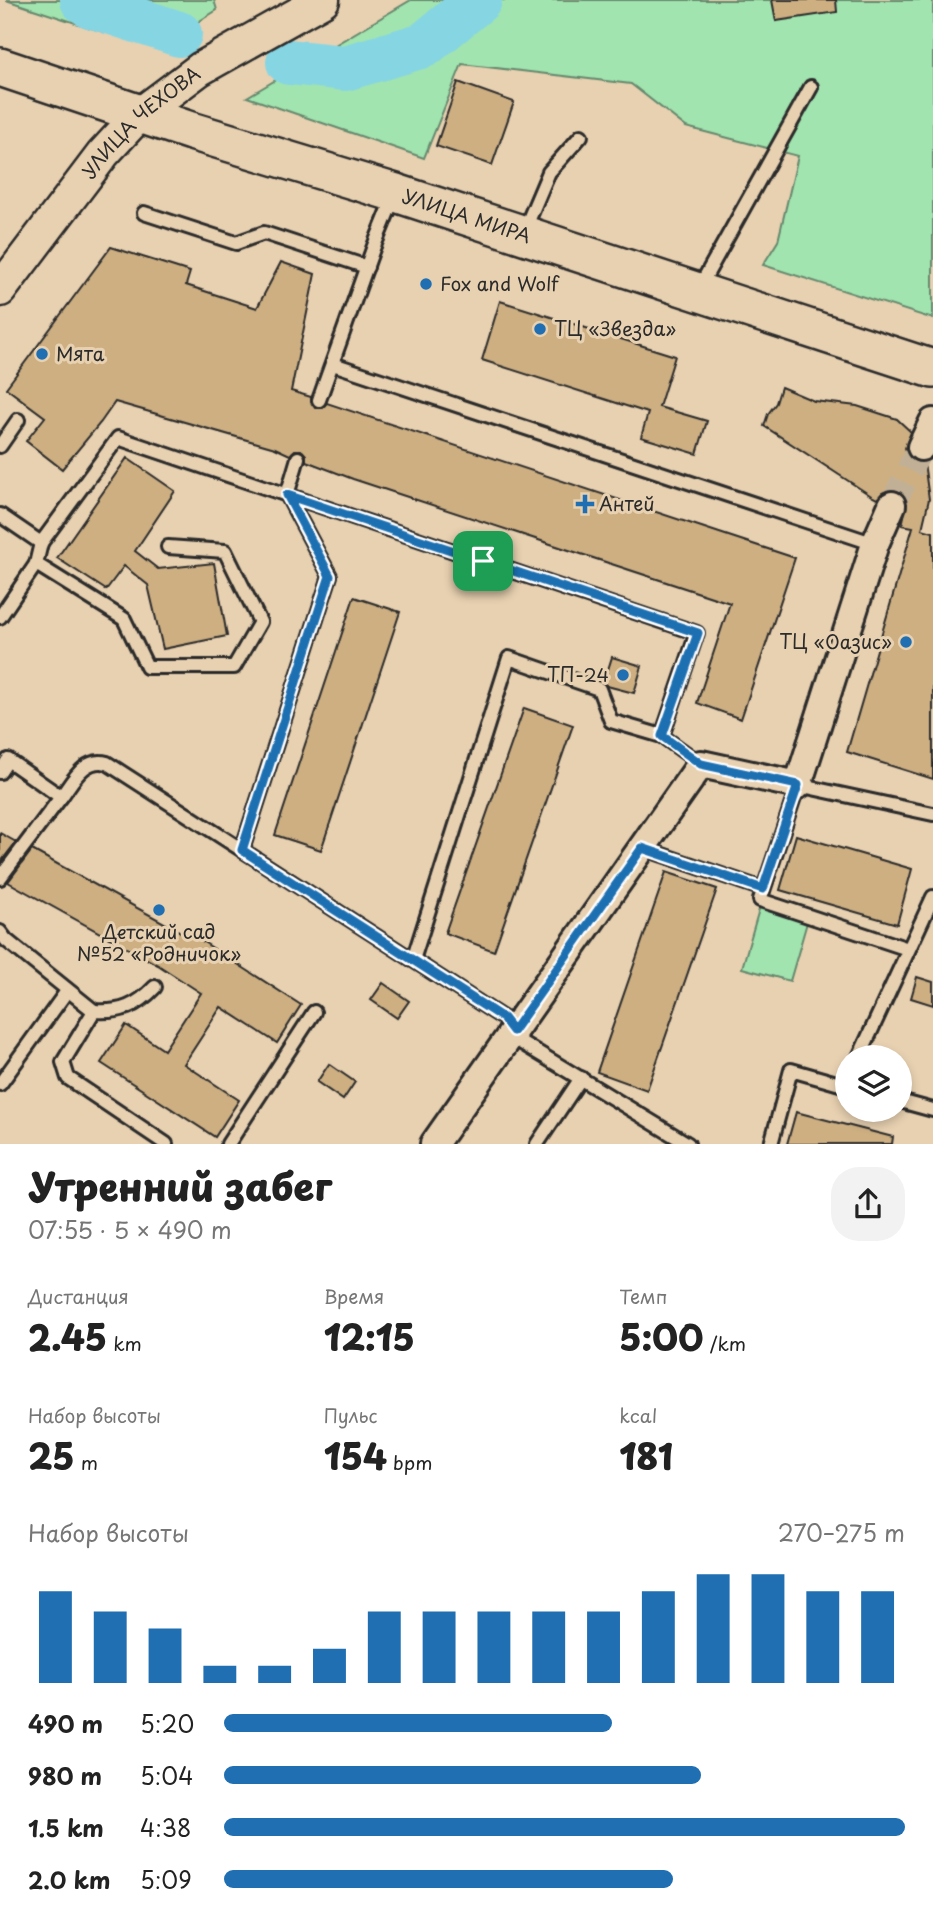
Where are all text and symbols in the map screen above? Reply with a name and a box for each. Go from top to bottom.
street label: УЛИЦА ЧЕХОВА [74,59,206,184]
street label: УЛИЦА МИРА [399,181,535,249]
place label: Fox and Wolf [440,269,560,297]
marker: Fox and Wolf [418,276,434,292]
place label: ТЦ «Звезда» [554,314,676,342]
marker: ТЦ «Звезда» [532,321,548,337]
place label: Мята [56,339,105,367]
marker: Мята [34,346,50,362]
place label: Антей [599,489,655,517]
marker: Антей [577,496,593,512]
pin [453,531,513,591]
icon: arrive [464,542,502,580]
place label: ТЦ «Оазис» [779,627,892,655]
marker: ТЦ «Оазис» [898,634,914,650]
place label: ТП-24 [547,660,609,688]
marker: ТП-24 [615,667,631,683]
marker: Детский сад №52 «Родничок» [151,902,167,918]
place label: Детский сад №52 «Родничок» [77,917,241,967]
map controls [835,1045,912,1122]
button: layers [835,1045,912,1122]
text: Утренний забег [28,1157,332,1214]
button: share [831,1167,905,1241]
text: 07:55 · 5 × 490 m [28,1212,232,1247]
text: Дистанция [28,1282,129,1310]
text: Время [324,1282,384,1310]
text: Темп [619,1282,667,1310]
text: 2.45 [28,1310,107,1363]
text: 12:15 [324,1310,415,1363]
text: 5:00 [619,1310,704,1363]
text: km [107,1329,142,1357]
text: /km [704,1329,746,1357]
text: Набор высоты [28,1401,161,1429]
text: Пульс [324,1401,377,1429]
text: kcal [619,1401,657,1429]
text: 25 [28,1429,75,1482]
text: 154 [324,1429,387,1482]
text: 181 [619,1429,673,1482]
text: m [75,1448,98,1476]
text: bpm [387,1448,433,1476]
text: Набор высоты [28,1515,189,1550]
text: 270–275 m [778,1515,905,1550]
text: 490 m [28,1706,103,1741]
text: 5:20 [140,1706,194,1741]
text: 980 m [28,1758,102,1793]
text: 5:04 [140,1758,193,1793]
text: 1.5 km [28,1810,104,1845]
text: 4:38 [140,1810,191,1845]
text: 2.0 km [28,1862,110,1897]
text: 5:09 [140,1862,192,1897]

